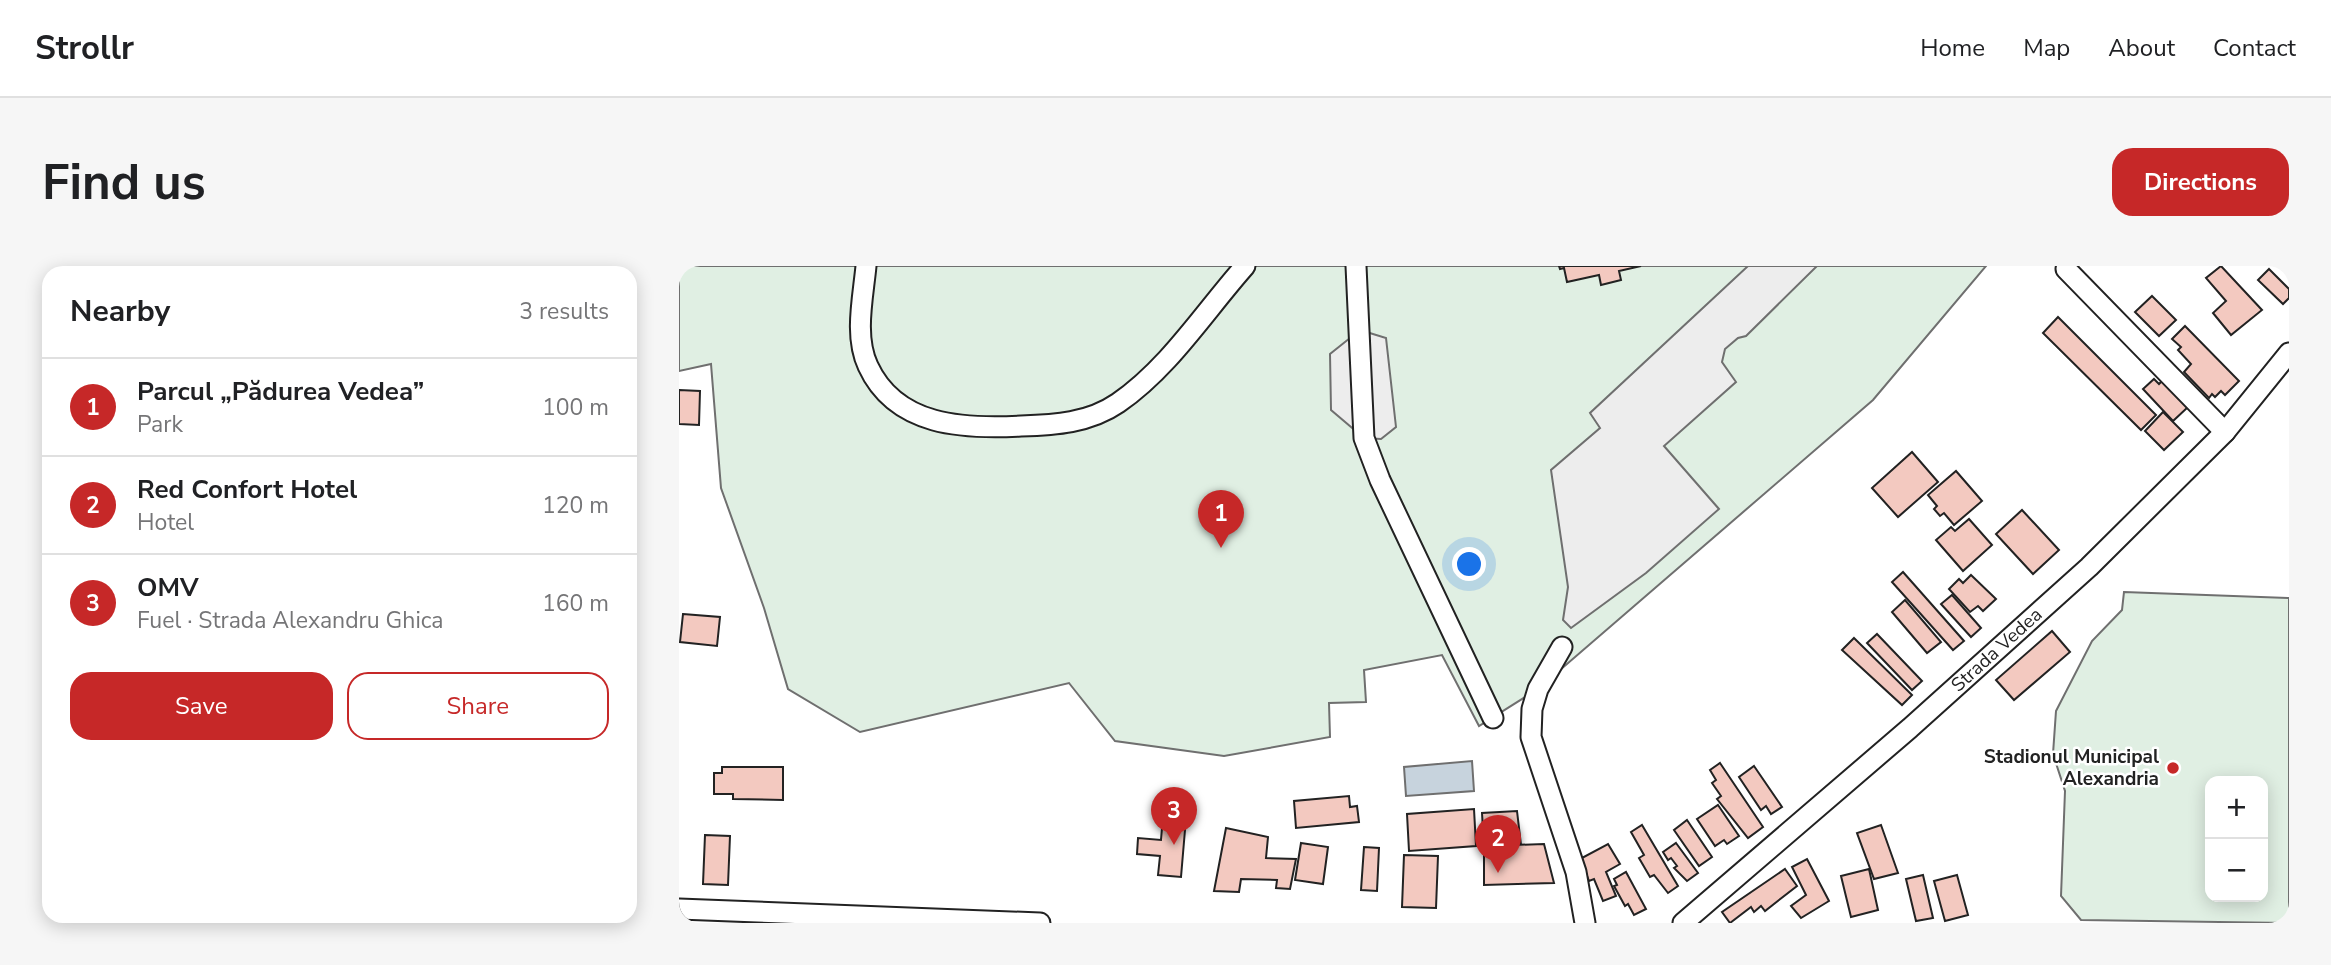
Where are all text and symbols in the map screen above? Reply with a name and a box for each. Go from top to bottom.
text: Strollr [35,26,134,71]
text: Home [1920,32,1985,64]
text: Map [2023,32,2070,64]
text: About [2108,32,2175,64]
text: Contact [2213,32,2296,64]
button: Directions [2112,148,2289,216]
text: Find us [42,149,206,216]
text: Nearby [70,291,170,332]
text: 3 results [519,296,609,327]
text: Parcul „Pădurea Vedea” [137,374,424,409]
text: 1 [86,392,100,423]
text: 100 m [542,392,609,423]
text: Park [137,409,183,440]
text: Red Confort Hotel [137,472,357,507]
text: 2 [86,490,100,521]
text: 120 m [542,490,609,521]
pin: 1 [1198,490,1244,548]
text: Hotel [137,507,194,538]
your location [1452,547,1486,581]
text: OMV [137,570,199,605]
text: 3 [86,588,100,619]
text: 160 m [542,588,609,619]
street label: Strada Vedea [1946,602,2048,698]
text: Fuel · Strada Alexandru Ghica [137,605,443,636]
button: Save [70,672,333,740]
button: Share [347,672,609,740]
place label: Stadionul Municipal Alexandria [1984,744,2159,792]
marker: Stadionul Municipal Alexandria [2165,760,2181,776]
map controls [2205,776,2268,902]
button: + [2205,776,2268,839]
pin: 3 [1151,787,1197,845]
pin: 2 [1475,815,1521,873]
button: − [2205,839,2268,902]

